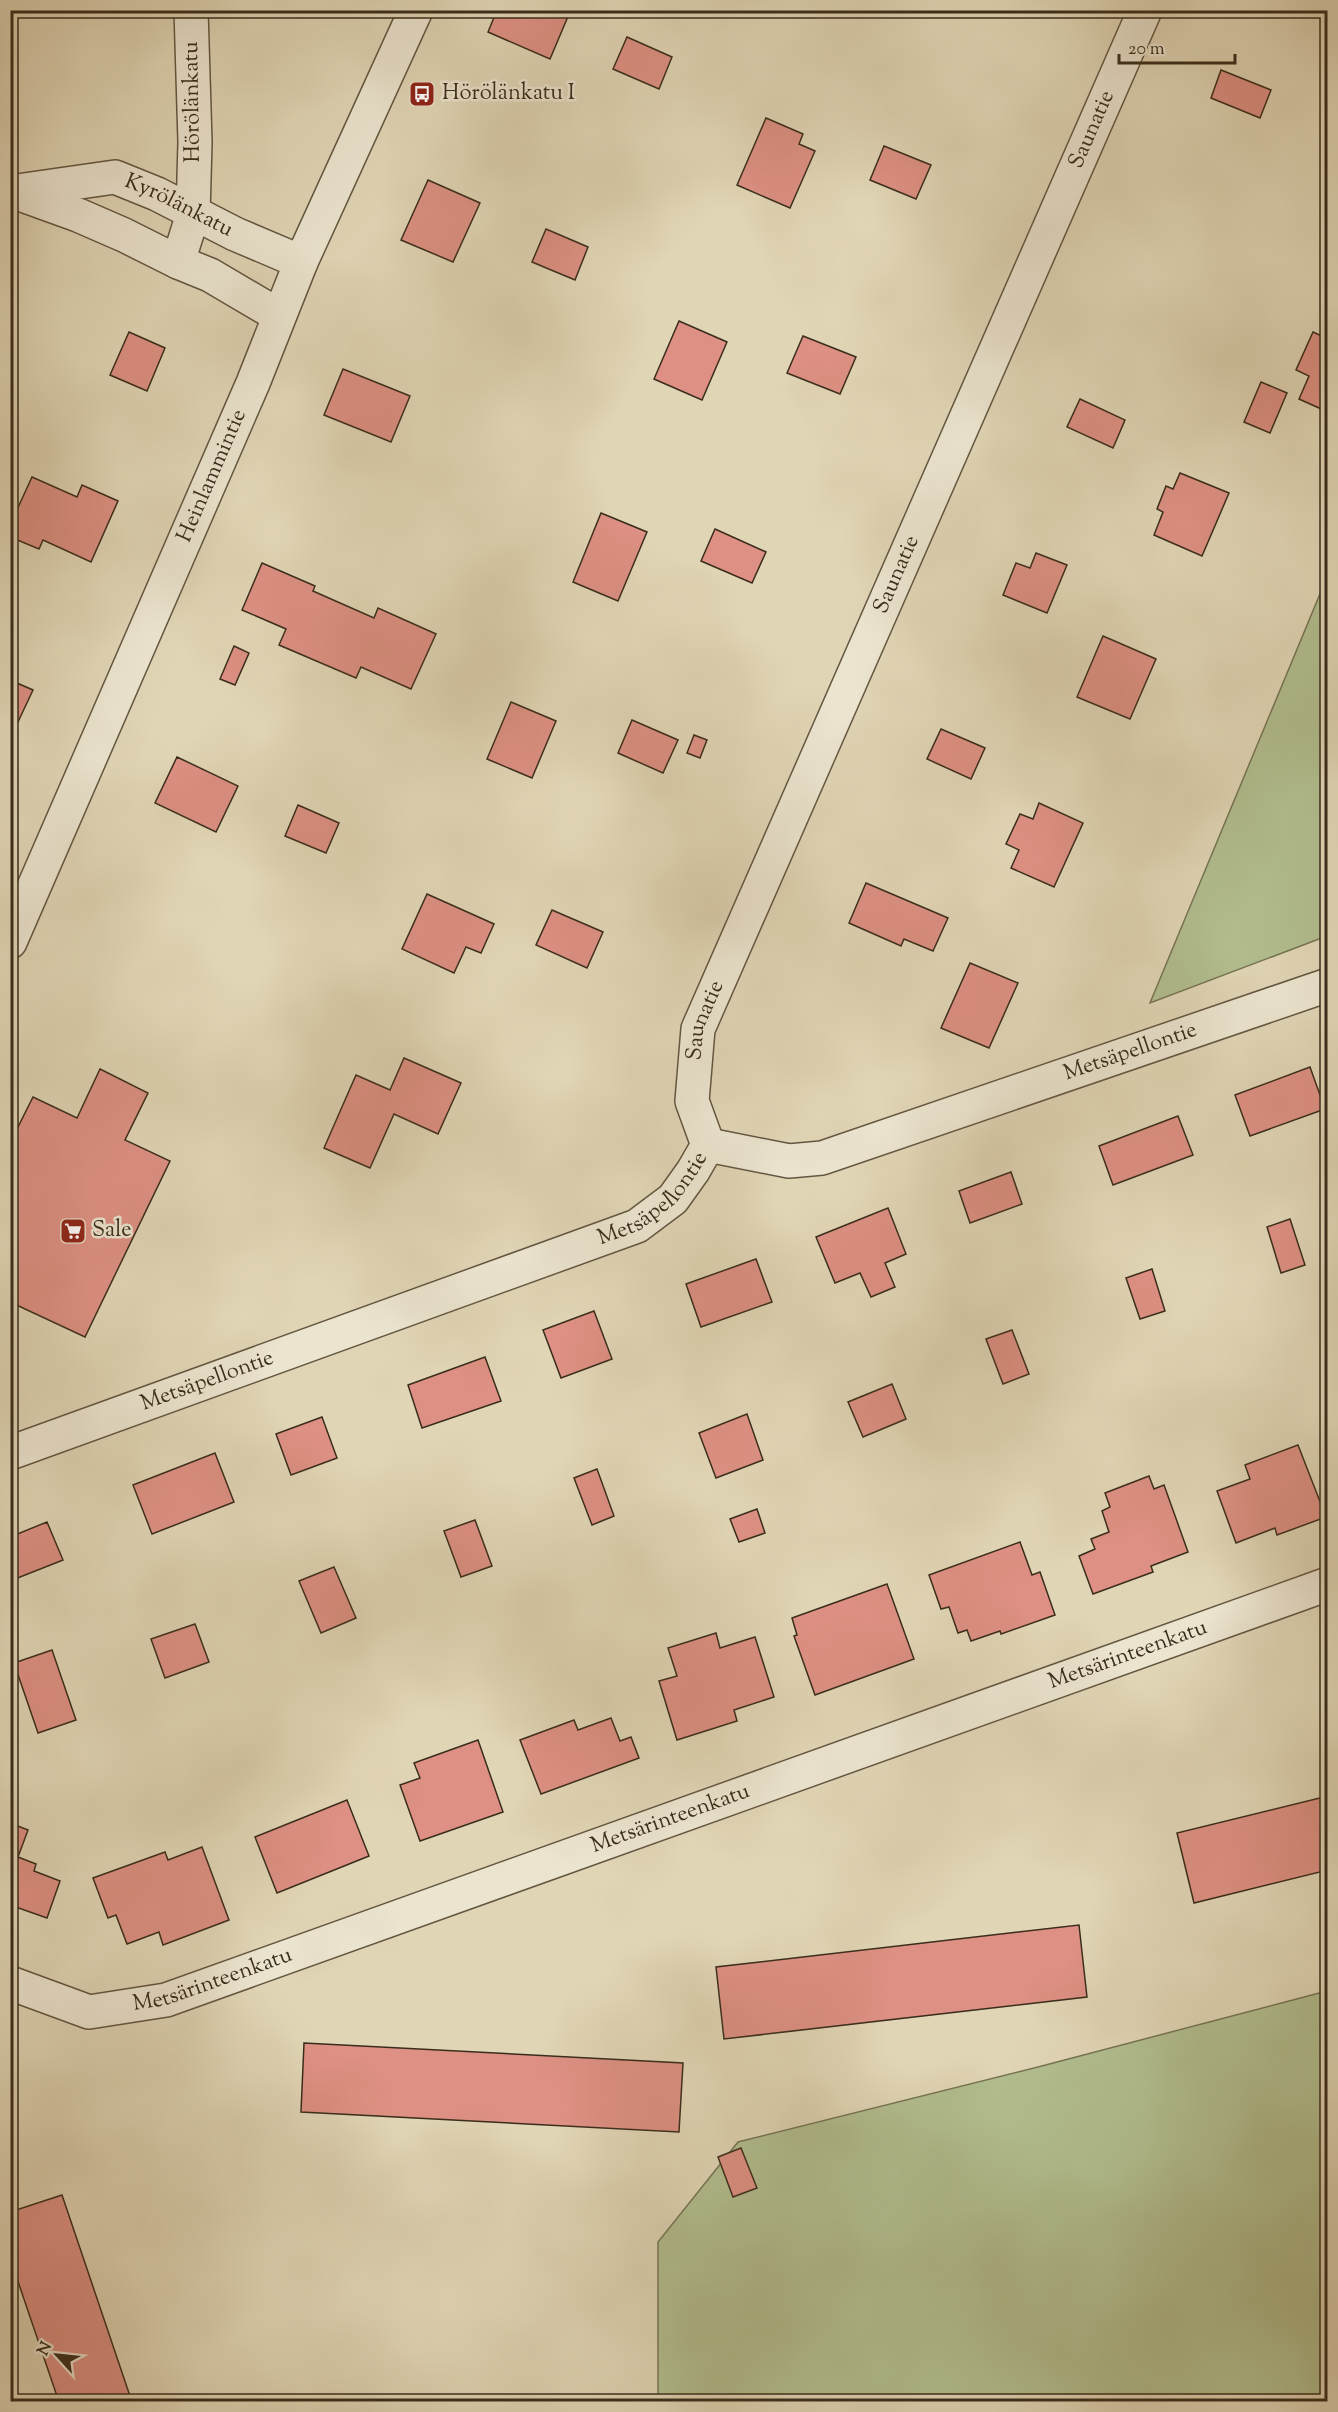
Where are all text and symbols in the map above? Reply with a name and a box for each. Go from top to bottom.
scale bar [1119,27,1234,65]
text: 20 m [1128,37,1165,63]
street label: Hörölänkatu [176,41,210,163]
place label: Hörölänkatu I [442,78,575,110]
bus stop icon: Hörölänkatu I [407,79,437,109]
street label: Saunatie [1061,86,1124,174]
street label: Kyrölänkatu [119,166,239,246]
street label: Heinlammintie [169,404,256,548]
street label: Saunatie [866,531,928,619]
street label: Saunatie [679,976,733,1062]
street label: Metsäpellontie [1059,1015,1202,1090]
street label: Metsäpellontie [593,1146,717,1255]
place label: Sale [92,1215,131,1247]
supermarket icon: Sale [58,1216,88,1246]
street label: Metsäpellontie [136,1343,278,1420]
street label: Metsärinteenkatu [1044,1612,1212,1699]
street label: Metsärinteenkatu [587,1776,755,1863]
street label: Metsärinteenkatu [131,1940,297,2021]
north arrow [27,2325,87,2385]
text: N [33,2338,59,2360]

